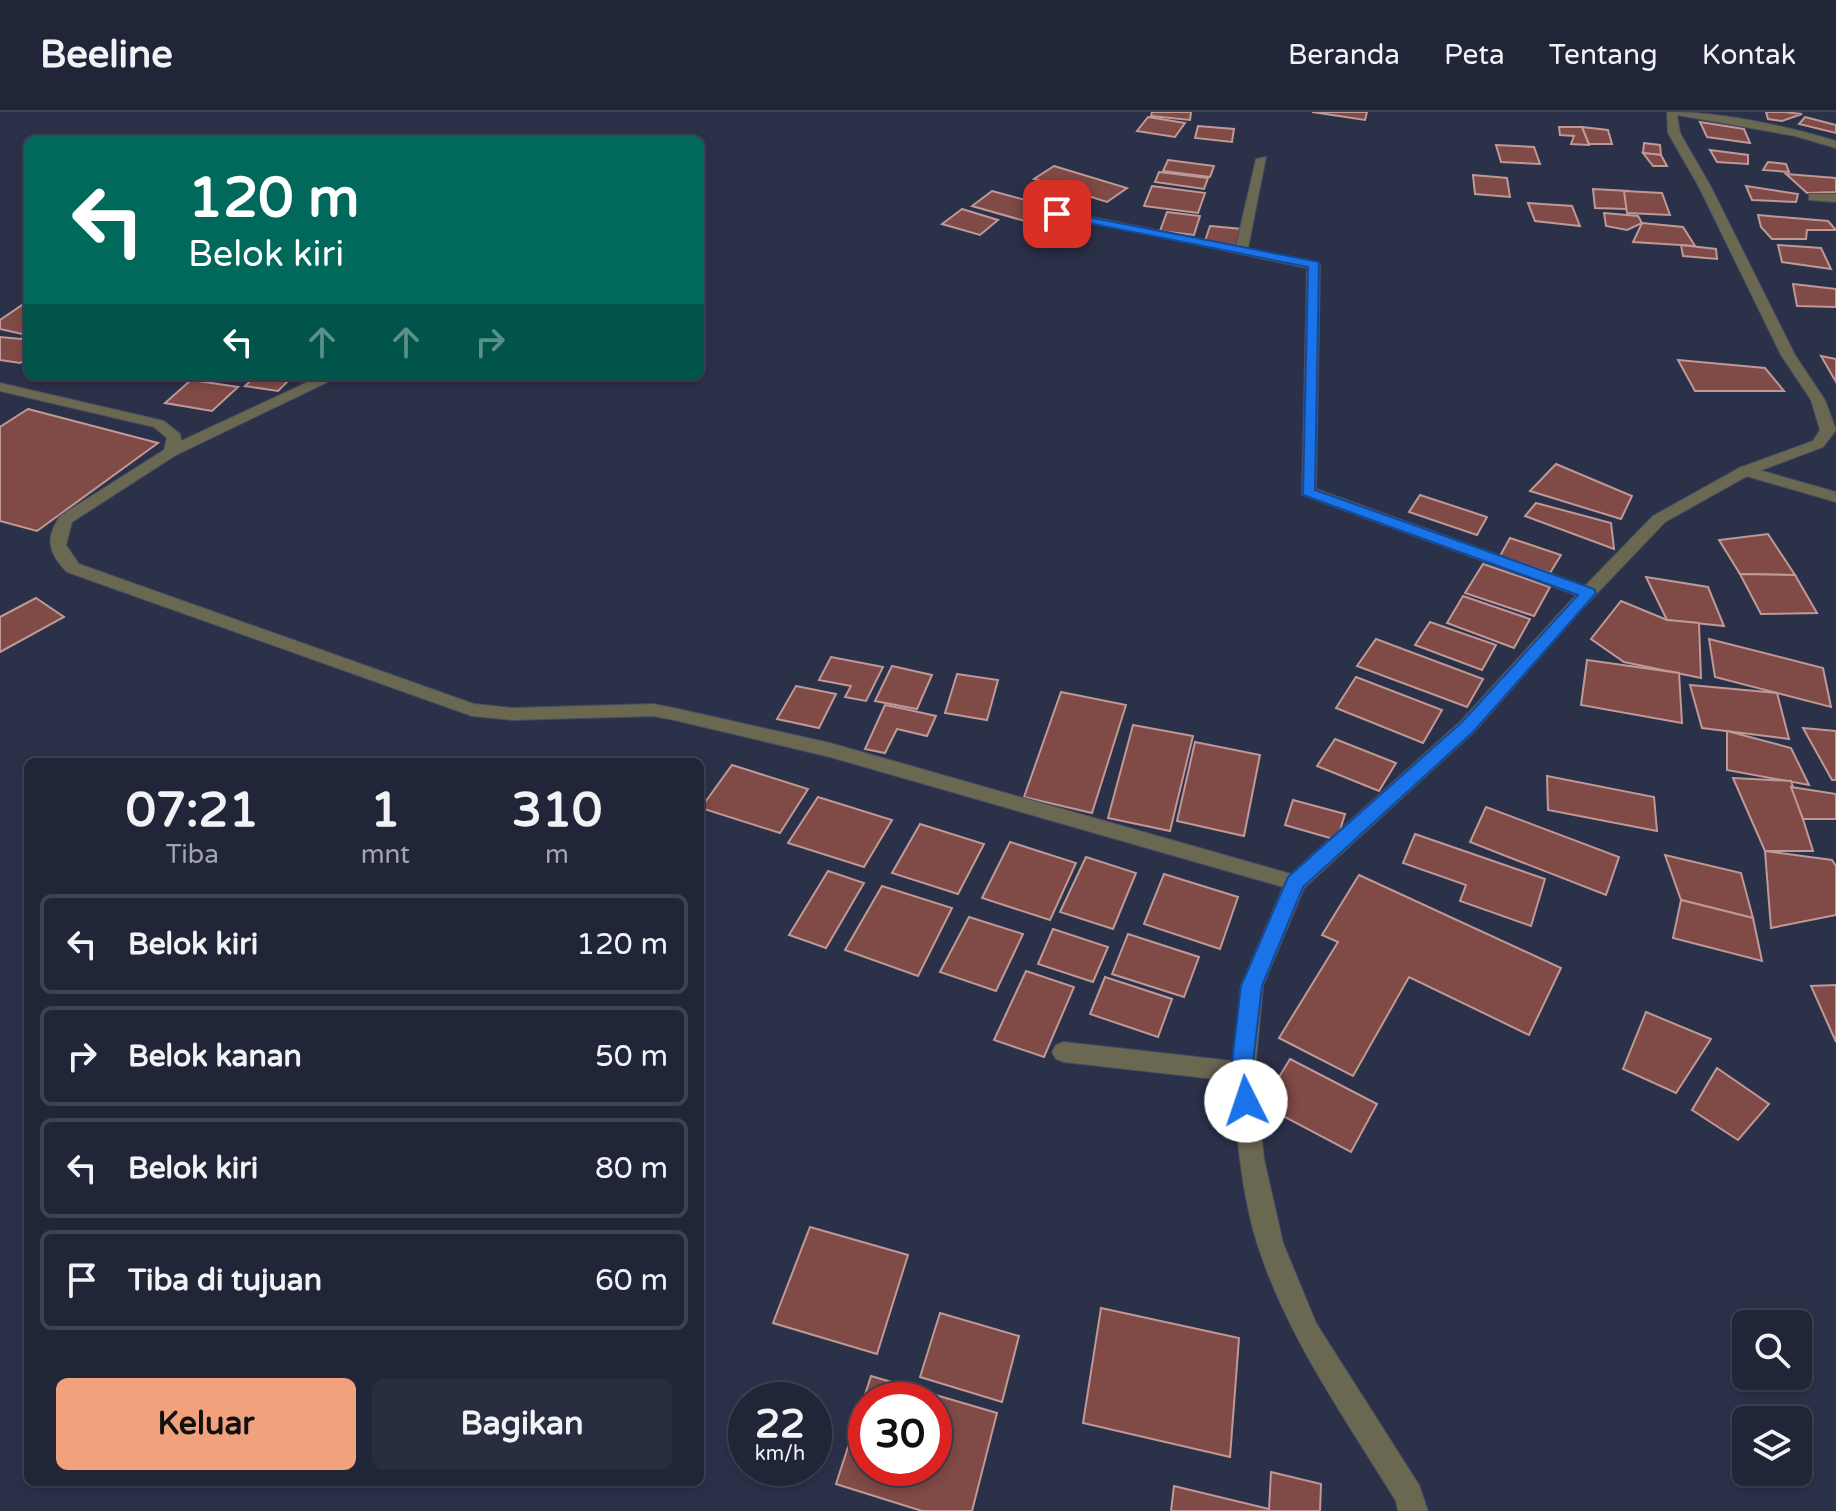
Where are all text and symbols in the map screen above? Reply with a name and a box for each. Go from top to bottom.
text: Beeline [40,32,173,78]
text: Beranda [1288,38,1400,72]
text: Peta [1444,38,1505,72]
text: Tentang [1549,38,1658,72]
text: Kontak [1702,38,1796,72]
text: 120 m [188,165,359,232]
icon: left [56,168,160,272]
pin [1023,180,1091,248]
icon: arrive [1035,192,1079,236]
text: Belok kiri [188,233,344,276]
icon: left [216,320,260,364]
icon: ahead [300,320,344,364]
icon: ahead [384,320,428,364]
icon: right [468,320,512,364]
text: 07:21 [126,782,259,840]
text: 1 [370,782,400,840]
text: 310 [512,782,602,840]
text: Tiba [166,839,219,870]
text: mnt [361,839,410,870]
text: m [545,839,569,870]
icon: left [60,922,104,966]
text: Belok kiri [128,926,258,963]
text: 120 m [576,926,668,963]
icon: right [60,1034,104,1078]
text: Belok kanan [128,1038,302,1075]
text: 50 m [595,1038,668,1075]
position arrow [1204,1059,1288,1143]
icon: left [60,1146,104,1190]
text: Belok kiri [128,1150,258,1187]
text: 80 m [595,1150,668,1187]
icon: arrive [60,1258,104,1302]
text: Tiba di tujuan [128,1262,322,1299]
text: 60 m [595,1262,668,1299]
map controls [1732,1310,1812,1486]
button: search [1732,1310,1812,1390]
button: Keluar [56,1378,356,1470]
button: Bagikan [372,1378,672,1470]
speed limit sign: 30 [848,1382,952,1486]
text: 22 [755,1400,805,1448]
button: layers [1732,1406,1812,1486]
text: km/h [755,1442,805,1466]

